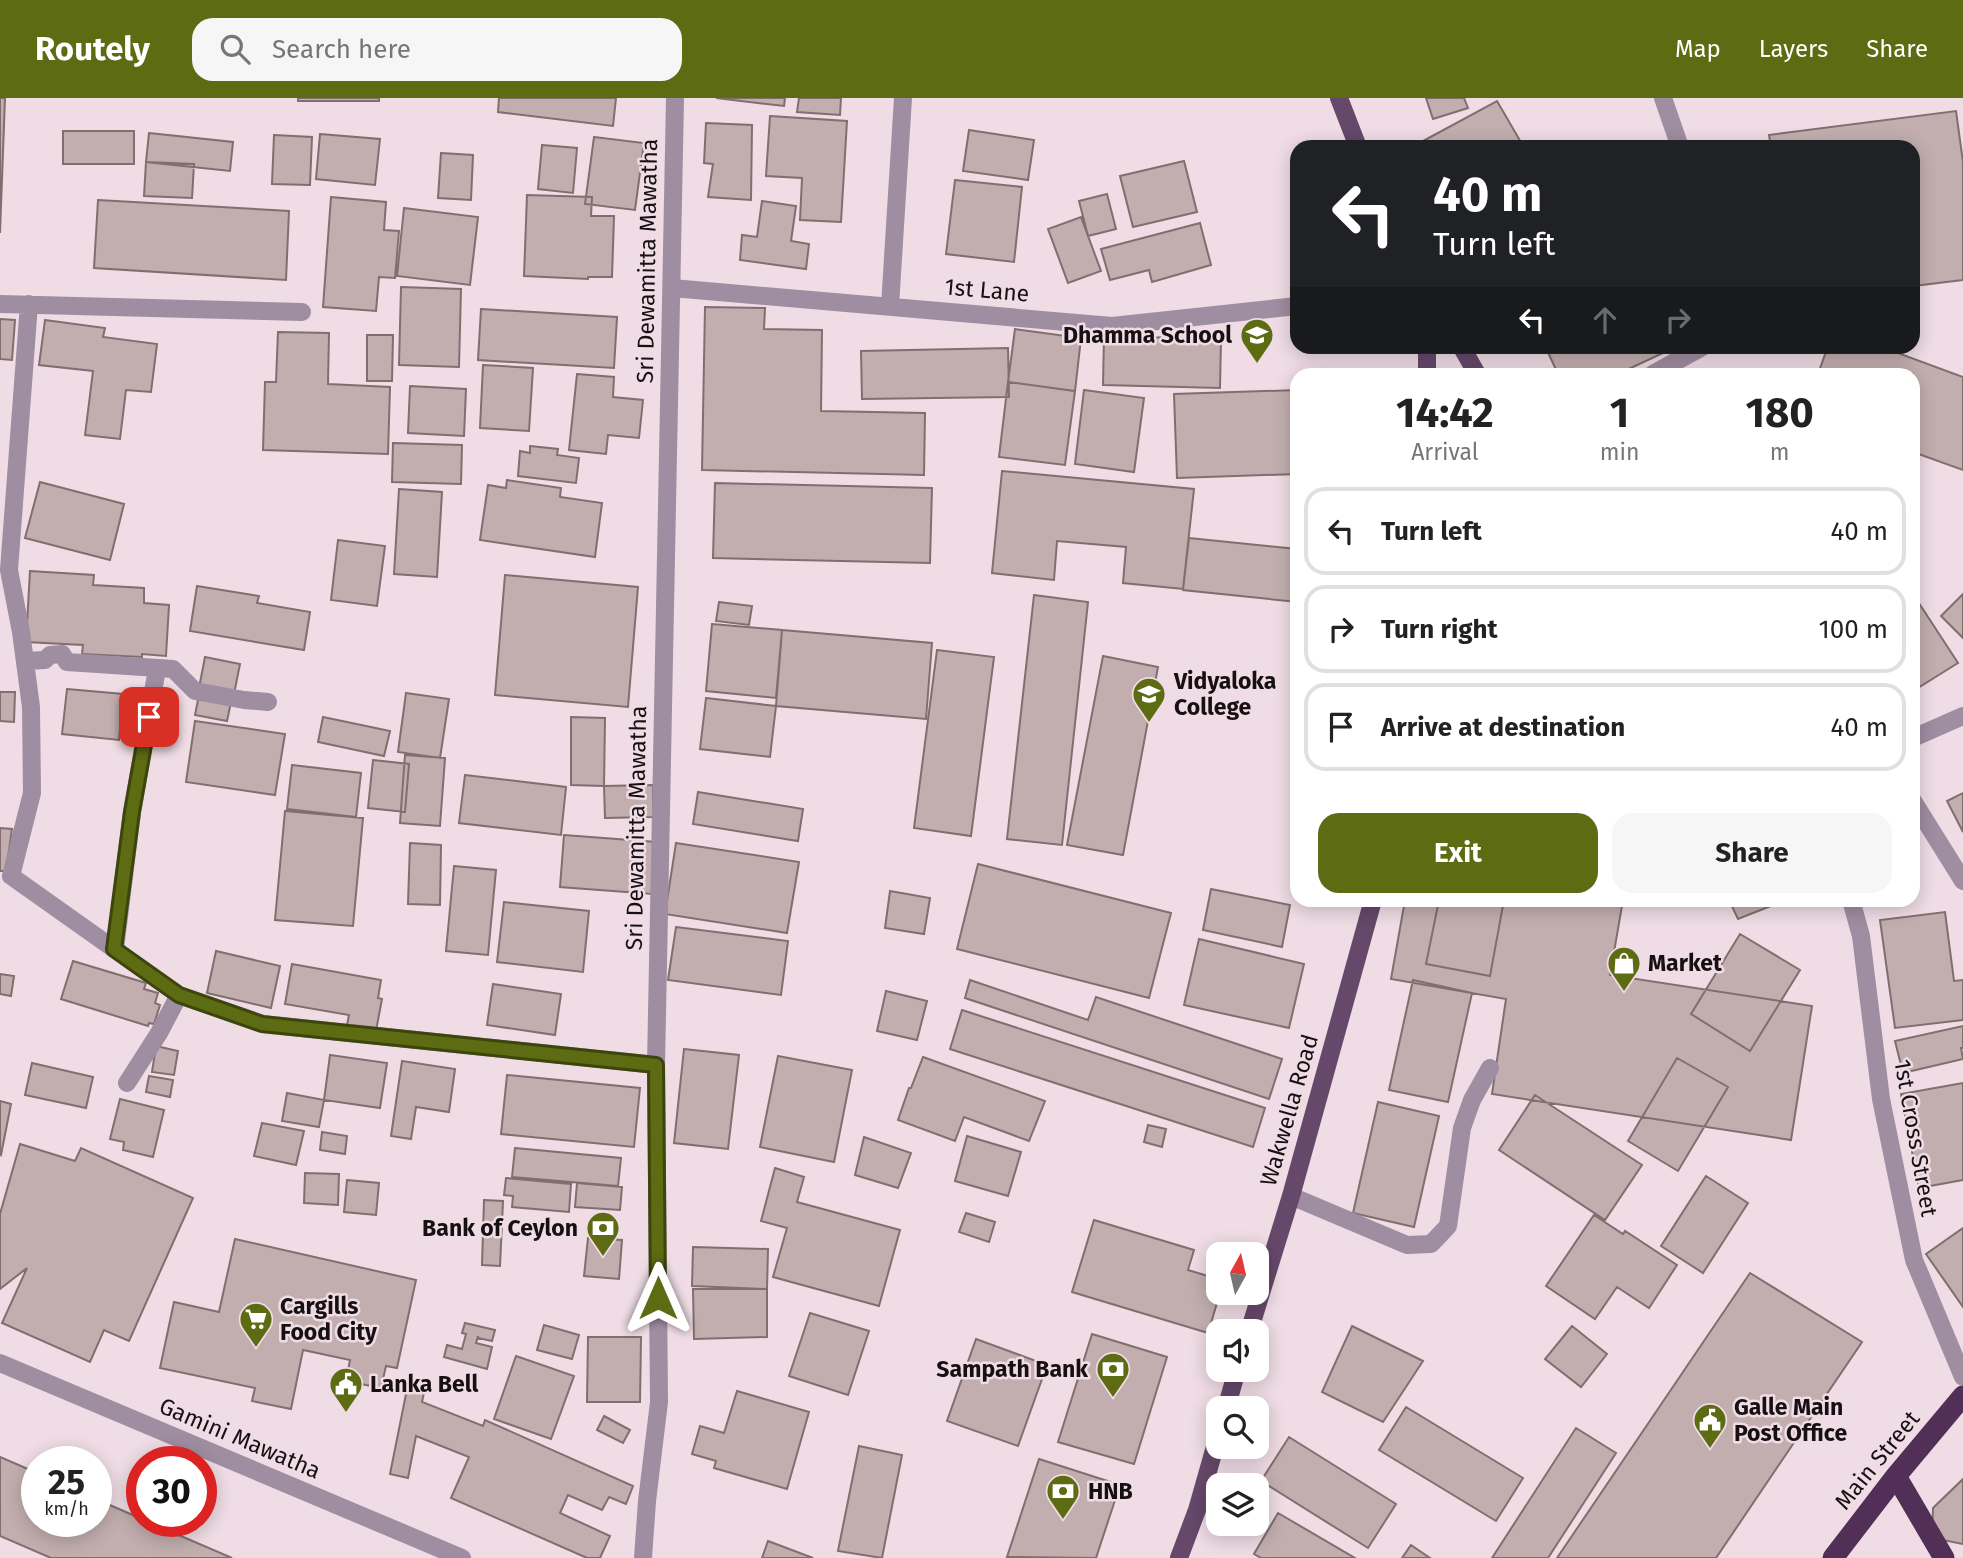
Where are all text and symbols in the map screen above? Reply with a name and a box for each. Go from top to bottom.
search box [192,18,682,81]
text: Routely [35,29,150,69]
icon: search [216,30,254,68]
text: Search here [272,34,411,65]
text: Map [1675,35,1721,63]
text: Layers [1759,35,1828,63]
text: Share [1866,35,1928,63]
street label: Sri Dewamitta Mawatha [631,138,663,384]
text: 40 m [1433,165,1542,224]
icon: left [1318,168,1409,259]
text: Turn left [1433,225,1555,263]
street label: 1st Lane [944,272,1030,308]
icon: left [1513,301,1551,339]
icon: ahead [1586,301,1624,339]
icon: right [1659,301,1697,339]
school or university icon: Dhamma School [1238,316,1276,365]
place label: Dhamma School [1063,321,1232,349]
text: 14:42 [1396,388,1494,438]
text: 1 [1610,388,1629,438]
text: 180 [1745,388,1814,438]
text: Arrival [1411,438,1479,466]
text: min [1600,438,1639,466]
text: m [1770,438,1790,466]
icon: left [1322,512,1360,550]
text: Turn left [1381,516,1482,547]
text: 40 m [1830,516,1888,547]
icon: right [1322,610,1360,648]
text: Turn right [1381,614,1498,645]
text: 100 m [1819,614,1888,645]
place label: Vidyaloka College [1173,667,1276,721]
school or university icon: Vidyaloka College [1130,675,1168,724]
pin [119,687,179,747]
icon: arrive [130,698,168,736]
street label: Sri Dewamitta Mawatha [620,705,652,951]
icon: arrive [1322,708,1360,746]
text: Arrive at destination [1381,712,1625,743]
text: 40 m [1830,712,1888,743]
button: Exit [1318,813,1598,893]
button: Share [1612,813,1892,893]
shop icon: Market [1605,944,1643,993]
place label: Market [1648,949,1723,977]
street label: Wakwella Road [1254,1031,1324,1189]
street label: 1st Cross Street [1888,1057,1944,1219]
bank icon: Bank of Ceylon [584,1209,622,1258]
place label: Bank of Ceylon [422,1214,578,1242]
north arrow [1206,1242,1269,1306]
map controls [1206,1242,1269,1536]
position arrow [621,1261,695,1335]
place label: Cargills Food City [280,1292,378,1346]
supermarket icon: Cargills Food City [237,1300,275,1349]
button: sound [1206,1319,1269,1382]
bank icon: Sampath Bank [1094,1350,1132,1399]
place label: Sampath Bank [936,1355,1088,1383]
public building icon: Lanka Bell [327,1365,365,1414]
place label: Lanka Bell [370,1370,479,1398]
street label: Gamini Mawatha [155,1391,325,1485]
place label: Galle Main Post Office [1734,1393,1847,1447]
button: search [1206,1396,1269,1459]
public building icon: Galle Main Post Office [1691,1401,1729,1450]
street label: Main Street [1829,1404,1926,1515]
speed limit sign: 30 [126,1446,217,1537]
text: 25 [48,1461,85,1503]
bank icon: HNB [1044,1472,1082,1521]
button: layers [1206,1473,1269,1536]
place label: HNB [1088,1477,1133,1505]
text: km/h [44,1498,89,1520]

